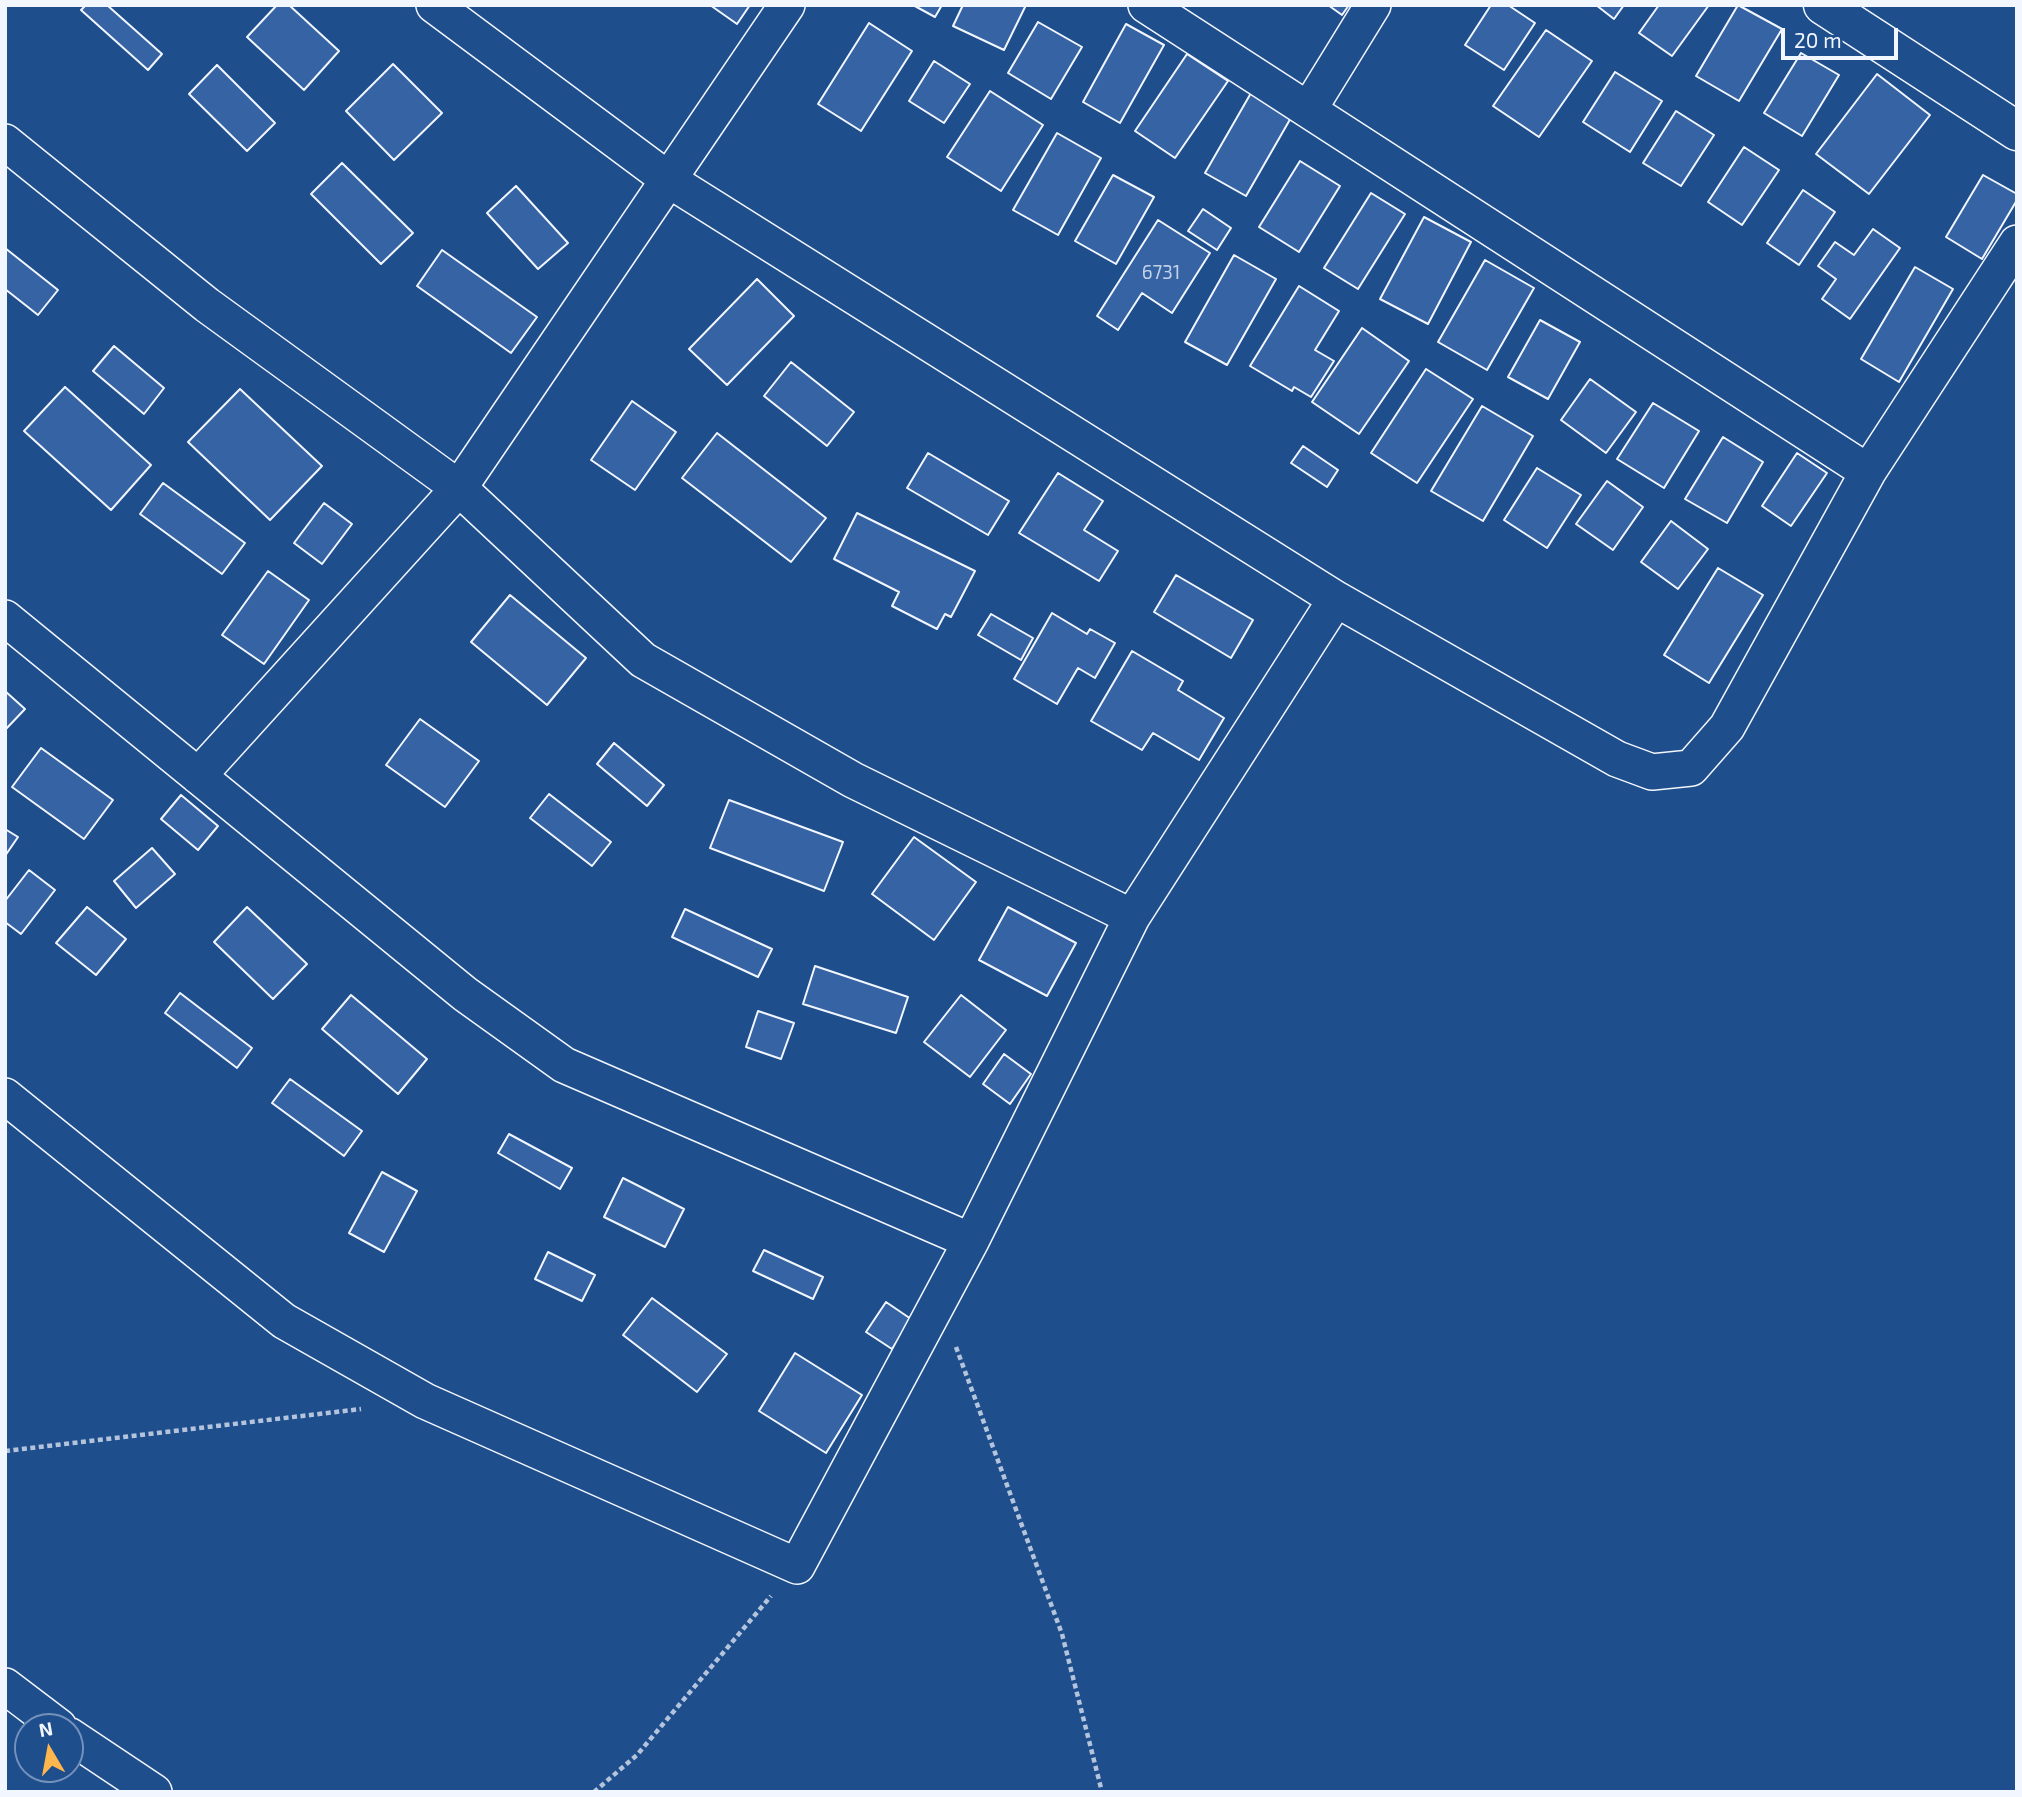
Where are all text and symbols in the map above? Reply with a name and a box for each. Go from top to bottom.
scale bar [1784,14,1901,58]
text: 20 m [1794,27,1842,52]
house number: 6731 [1142,262,1180,284]
north arrow [14,1713,84,1783]
text: N [37,1716,54,1741]

